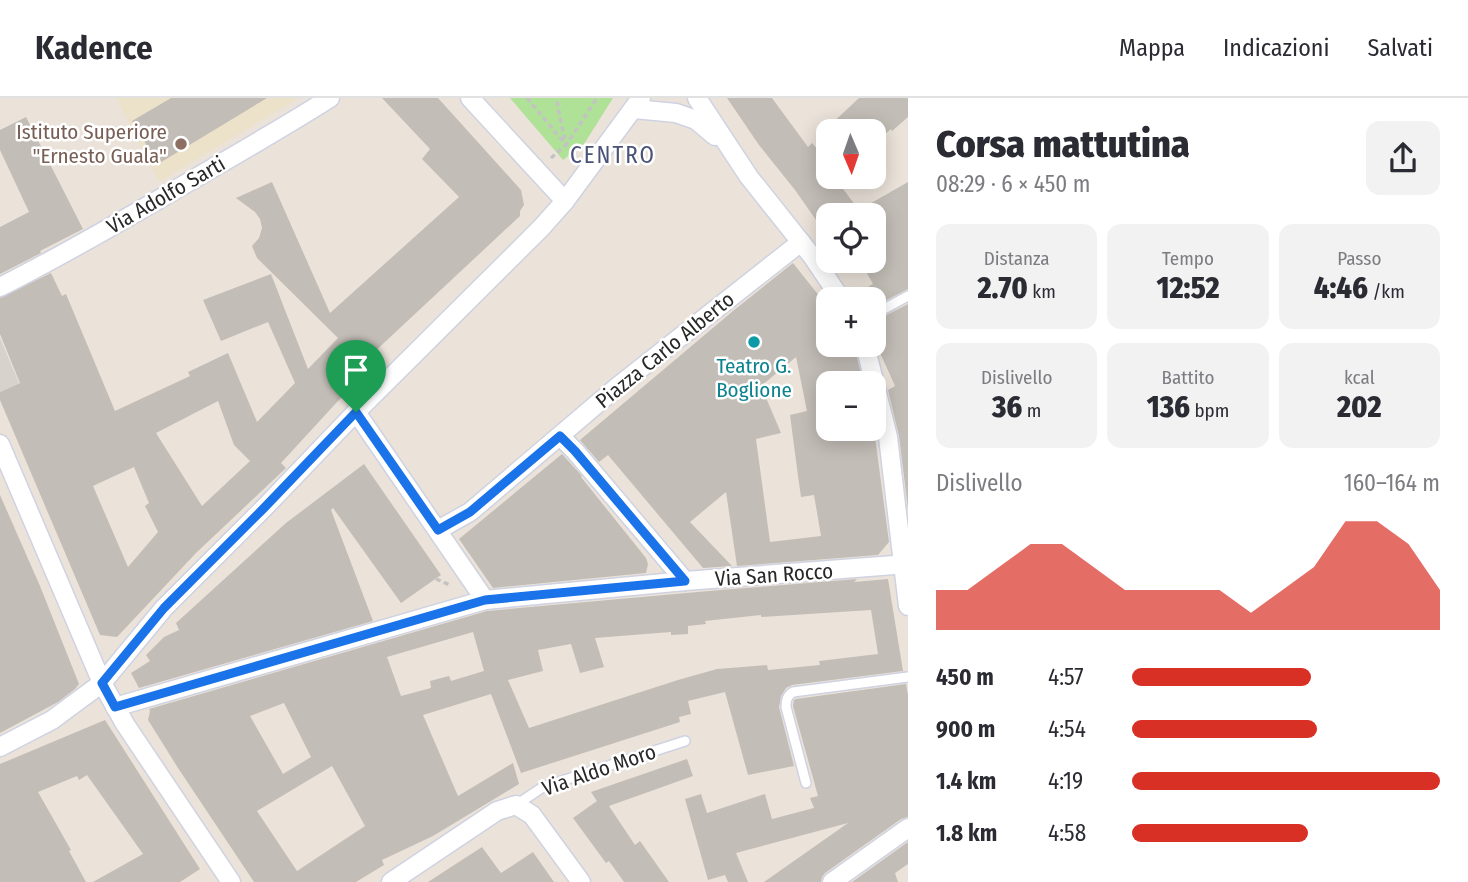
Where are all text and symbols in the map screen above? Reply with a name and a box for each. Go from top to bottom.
text: Kadence [35,28,153,68]
text: Mappa [1119,34,1185,62]
text: Indicazioni [1223,34,1329,62]
text: Salvati [1367,34,1433,62]
place label: Istituto Superiore "Ernesto Guala" [16,119,167,169]
north arrow [816,119,886,189]
map controls [816,119,886,441]
text: Corsa mattutina [936,121,1190,167]
button: share [1366,121,1440,195]
marker: Istituto Superiore "Ernesto Guala" [173,136,189,152]
district label: CENTRO [570,141,656,169]
street label: Via Adolfo Sarti [102,151,230,239]
text: 08:29 · 6 × 450 m [936,170,1090,198]
button: locate [816,203,886,273]
text: Distanza [984,247,1050,270]
text: Tempo [1162,247,1214,270]
text: Passo [1337,247,1381,270]
text: 2.70 [977,270,1028,306]
text: 12:52 [1156,270,1220,306]
text: 4:46 [1314,270,1368,306]
text: km [1028,280,1056,303]
text: /km [1368,280,1405,303]
street label: Piazza Carlo Alberto [590,286,740,414]
button: + [816,287,886,357]
marker: Teatro G. Boglione [746,334,762,350]
pin [326,340,386,412]
icon: arrive [337,351,375,389]
place label: Teatro G. Boglione [716,353,792,403]
text: Dislivello [981,366,1052,389]
text: Battito [1162,366,1214,389]
text: kcal [1344,366,1375,389]
button: − [816,371,886,441]
text: 36 [992,389,1022,425]
text: 136 [1147,389,1190,425]
text: 202 [1337,389,1382,425]
text: m [1022,399,1041,422]
text: bpm [1190,399,1229,422]
text: Dislivello [936,469,1022,497]
text: 160–164 m [1344,469,1440,497]
street label: Via San Rocco [714,558,834,592]
text: 450 m [936,663,994,691]
text: 4:57 [1048,663,1084,691]
text: 900 m [936,715,995,743]
text: 4:54 [1048,715,1086,743]
street label: Via Aldo Moro [539,738,659,802]
text: 1.4 km [936,767,996,795]
text: 4:19 [1048,767,1083,795]
text: 1.8 km [936,819,997,847]
text: 4:58 [1048,819,1086,847]

